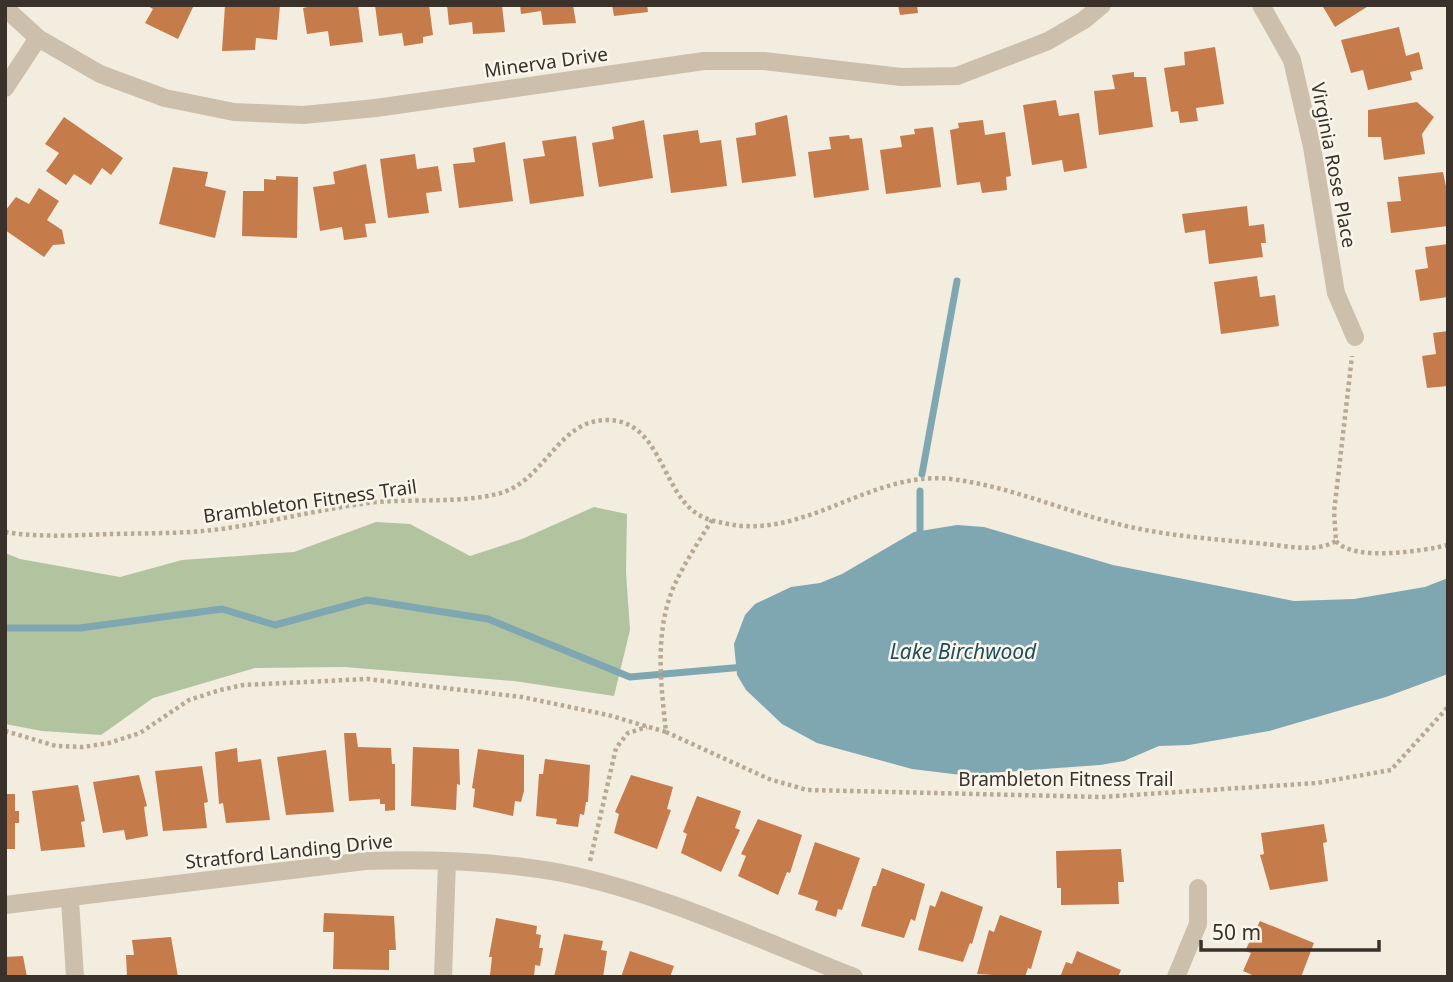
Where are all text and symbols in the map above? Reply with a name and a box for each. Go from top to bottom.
street label: Minerva Drive [482,40,610,84]
street label: Virginia Rose Place [1305,80,1363,250]
street label: Brambleton Fitness Trail [202,473,418,529]
water label: Lake Birchwood [890,637,1037,665]
street label: Brambleton Fitness Trail [958,766,1174,792]
street label: Stratford Landing Drive [184,827,394,875]
scale bar [1201,908,1380,952]
text: 50 m [1212,918,1261,946]

